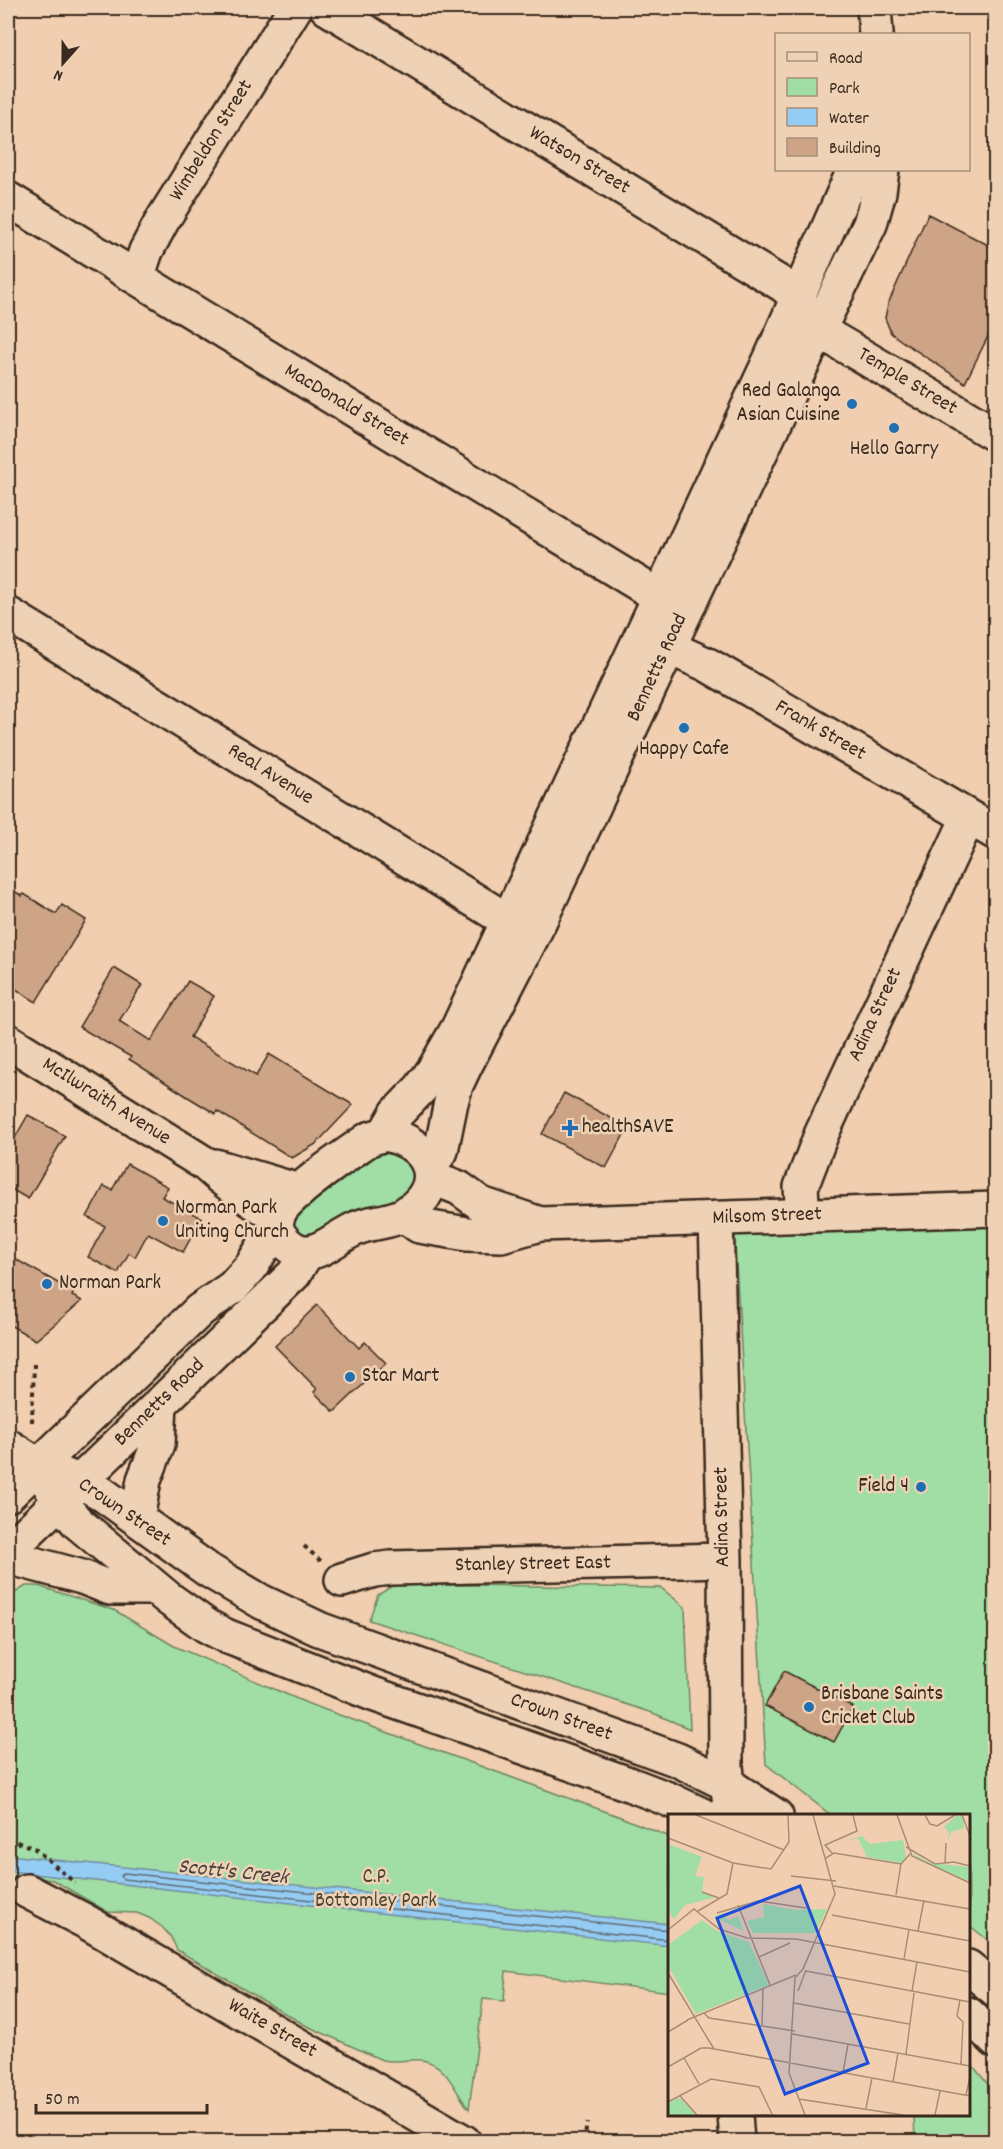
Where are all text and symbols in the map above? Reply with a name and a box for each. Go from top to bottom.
north arrow [33,33,93,93]
legend [775,33,970,171]
text: Road [829,47,863,72]
text: N [51,62,66,87]
street label: Wimbeldon Street [163,74,262,208]
text: Park [829,77,860,102]
text: Water [829,107,869,132]
street label: Watson Street [523,119,636,203]
text: Building [829,137,881,162]
street label: Temple Street [851,340,963,424]
street label: MacDonald Street [278,357,414,455]
place label: Red Galanga Asian Cuisine [737,377,841,431]
marker: Red Galanga Asian Cuisine [845,397,859,411]
marker: Hello Garry [887,421,901,435]
place label: Hello Garry [850,435,939,465]
street label: Bennetts Road [620,609,696,727]
street label: Frank Street [769,693,872,769]
marker: Happy Cafe [677,721,691,735]
place label: Happy Cafe [639,735,729,765]
street label: Real Avenue [221,737,319,813]
street label: Adina Street [841,963,911,1067]
street label: McIlwraith Avenue [36,1050,176,1154]
place label: healthSAVE [582,1113,674,1143]
marker: healthSAVE [563,1121,577,1135]
place label: Norman Park Uniting Church [175,1194,289,1248]
street label: Milsom Street [712,1200,823,1234]
marker: Norman Park Uniting Church [156,1214,170,1228]
place label: Norman Park [59,1269,161,1299]
marker: Norman Park [40,1277,54,1291]
street label: Bennetts Road [108,1352,212,1454]
place label: Star Mart [362,1362,439,1392]
marker: Star Mart [343,1370,357,1384]
street label: Adina Street [707,1466,739,1568]
street label: Crown Street [71,1471,177,1555]
place label: Field 4 [858,1472,909,1502]
marker: Field 4 [914,1480,928,1494]
street label: Stanley Street East [455,1549,611,1581]
place label: Brisbane Saints Cricket Club [821,1680,943,1734]
street label: Crown Street [506,1686,616,1750]
marker: Brisbane Saints Cricket Club [802,1700,816,1714]
inset map [668,1814,970,2116]
water label: Scott's Creek [176,1852,292,1894]
park label: C.P. Bottomley Park [315,1863,437,1917]
street label: Waite Street [222,1991,322,2067]
scale bar [36,2077,207,2115]
text: 50 m [45,2088,80,2113]

